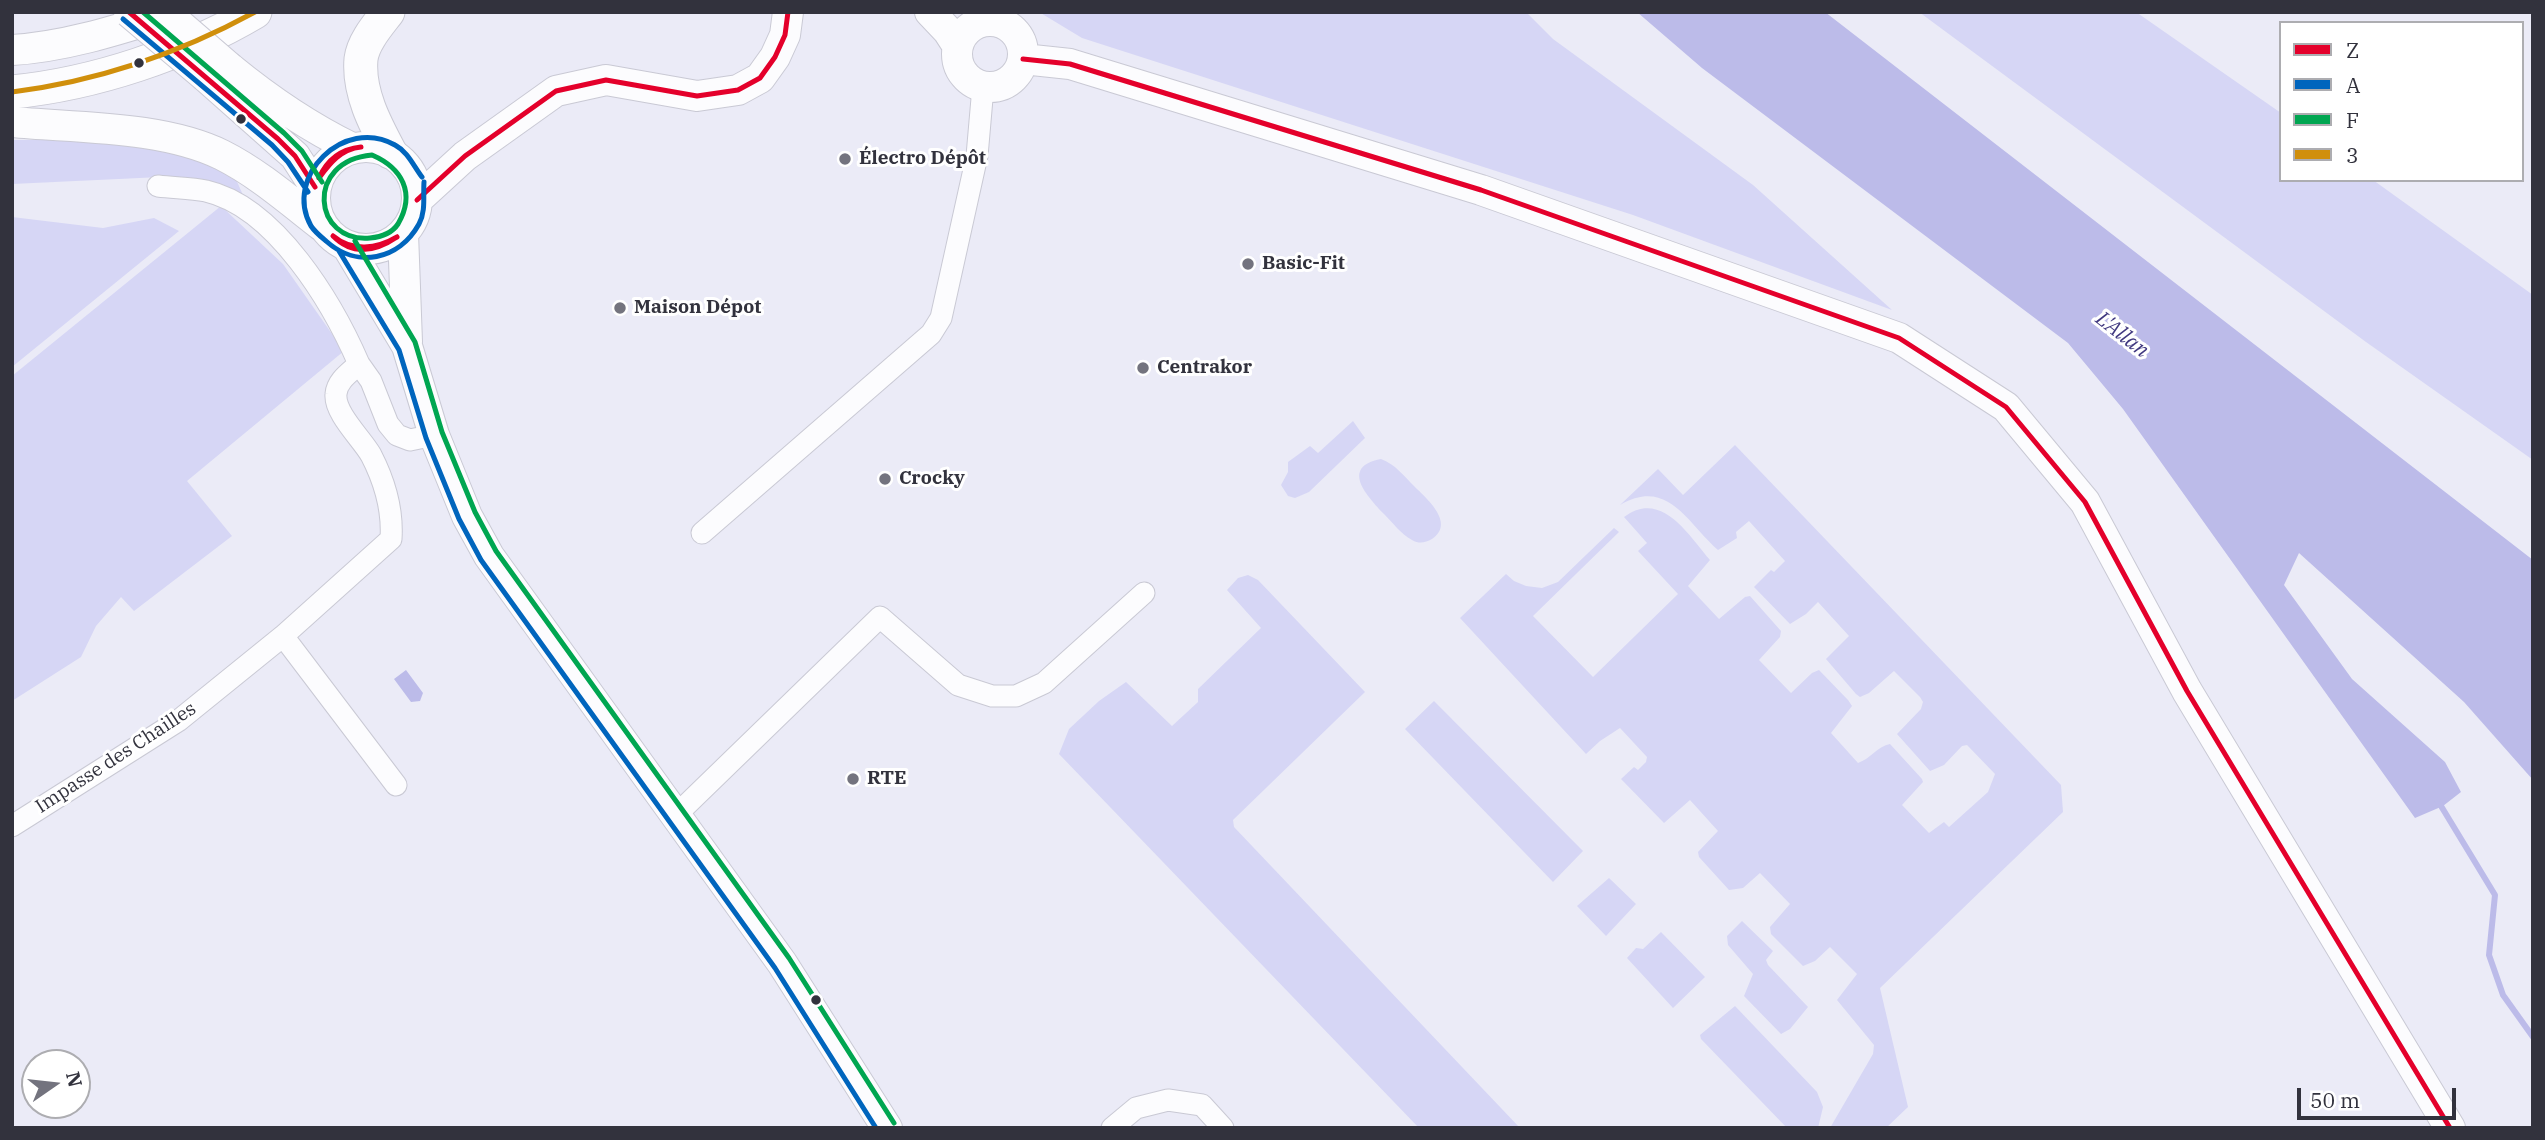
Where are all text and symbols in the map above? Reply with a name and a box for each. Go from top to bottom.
legend [2279,21,2524,182]
text: Z [2346,36,2359,64]
unlabelled marker [132,56,146,70]
text: A [2346,71,2360,99]
text: F [2346,106,2359,134]
unlabelled marker [234,112,248,126]
text: 3 [2346,141,2359,169]
place label: Électro Dépôt [859,148,986,170]
marker: Électro Dépôt [837,151,853,167]
place label: Basic-Fit [1262,253,1345,275]
marker: Basic-Fit [1240,256,1256,272]
place label: Maison Dépot [634,297,761,319]
marker: Maison Dépot [612,300,628,316]
water label: L'Allan [2090,306,2154,364]
place label: Centrakor [1157,357,1252,379]
marker: Centrakor [1135,360,1151,376]
place label: Crocky [899,468,965,490]
marker: Crocky [877,471,893,487]
street label: Impasse des Chailles [31,698,201,818]
place label: RTE [867,768,907,790]
marker: RTE [845,771,861,787]
unlabelled marker [809,993,823,1007]
north arrow [21,1049,91,1119]
text: N [61,1069,88,1090]
scale bar [2300,1074,2459,1118]
text: 50 m [2310,1086,2360,1114]

